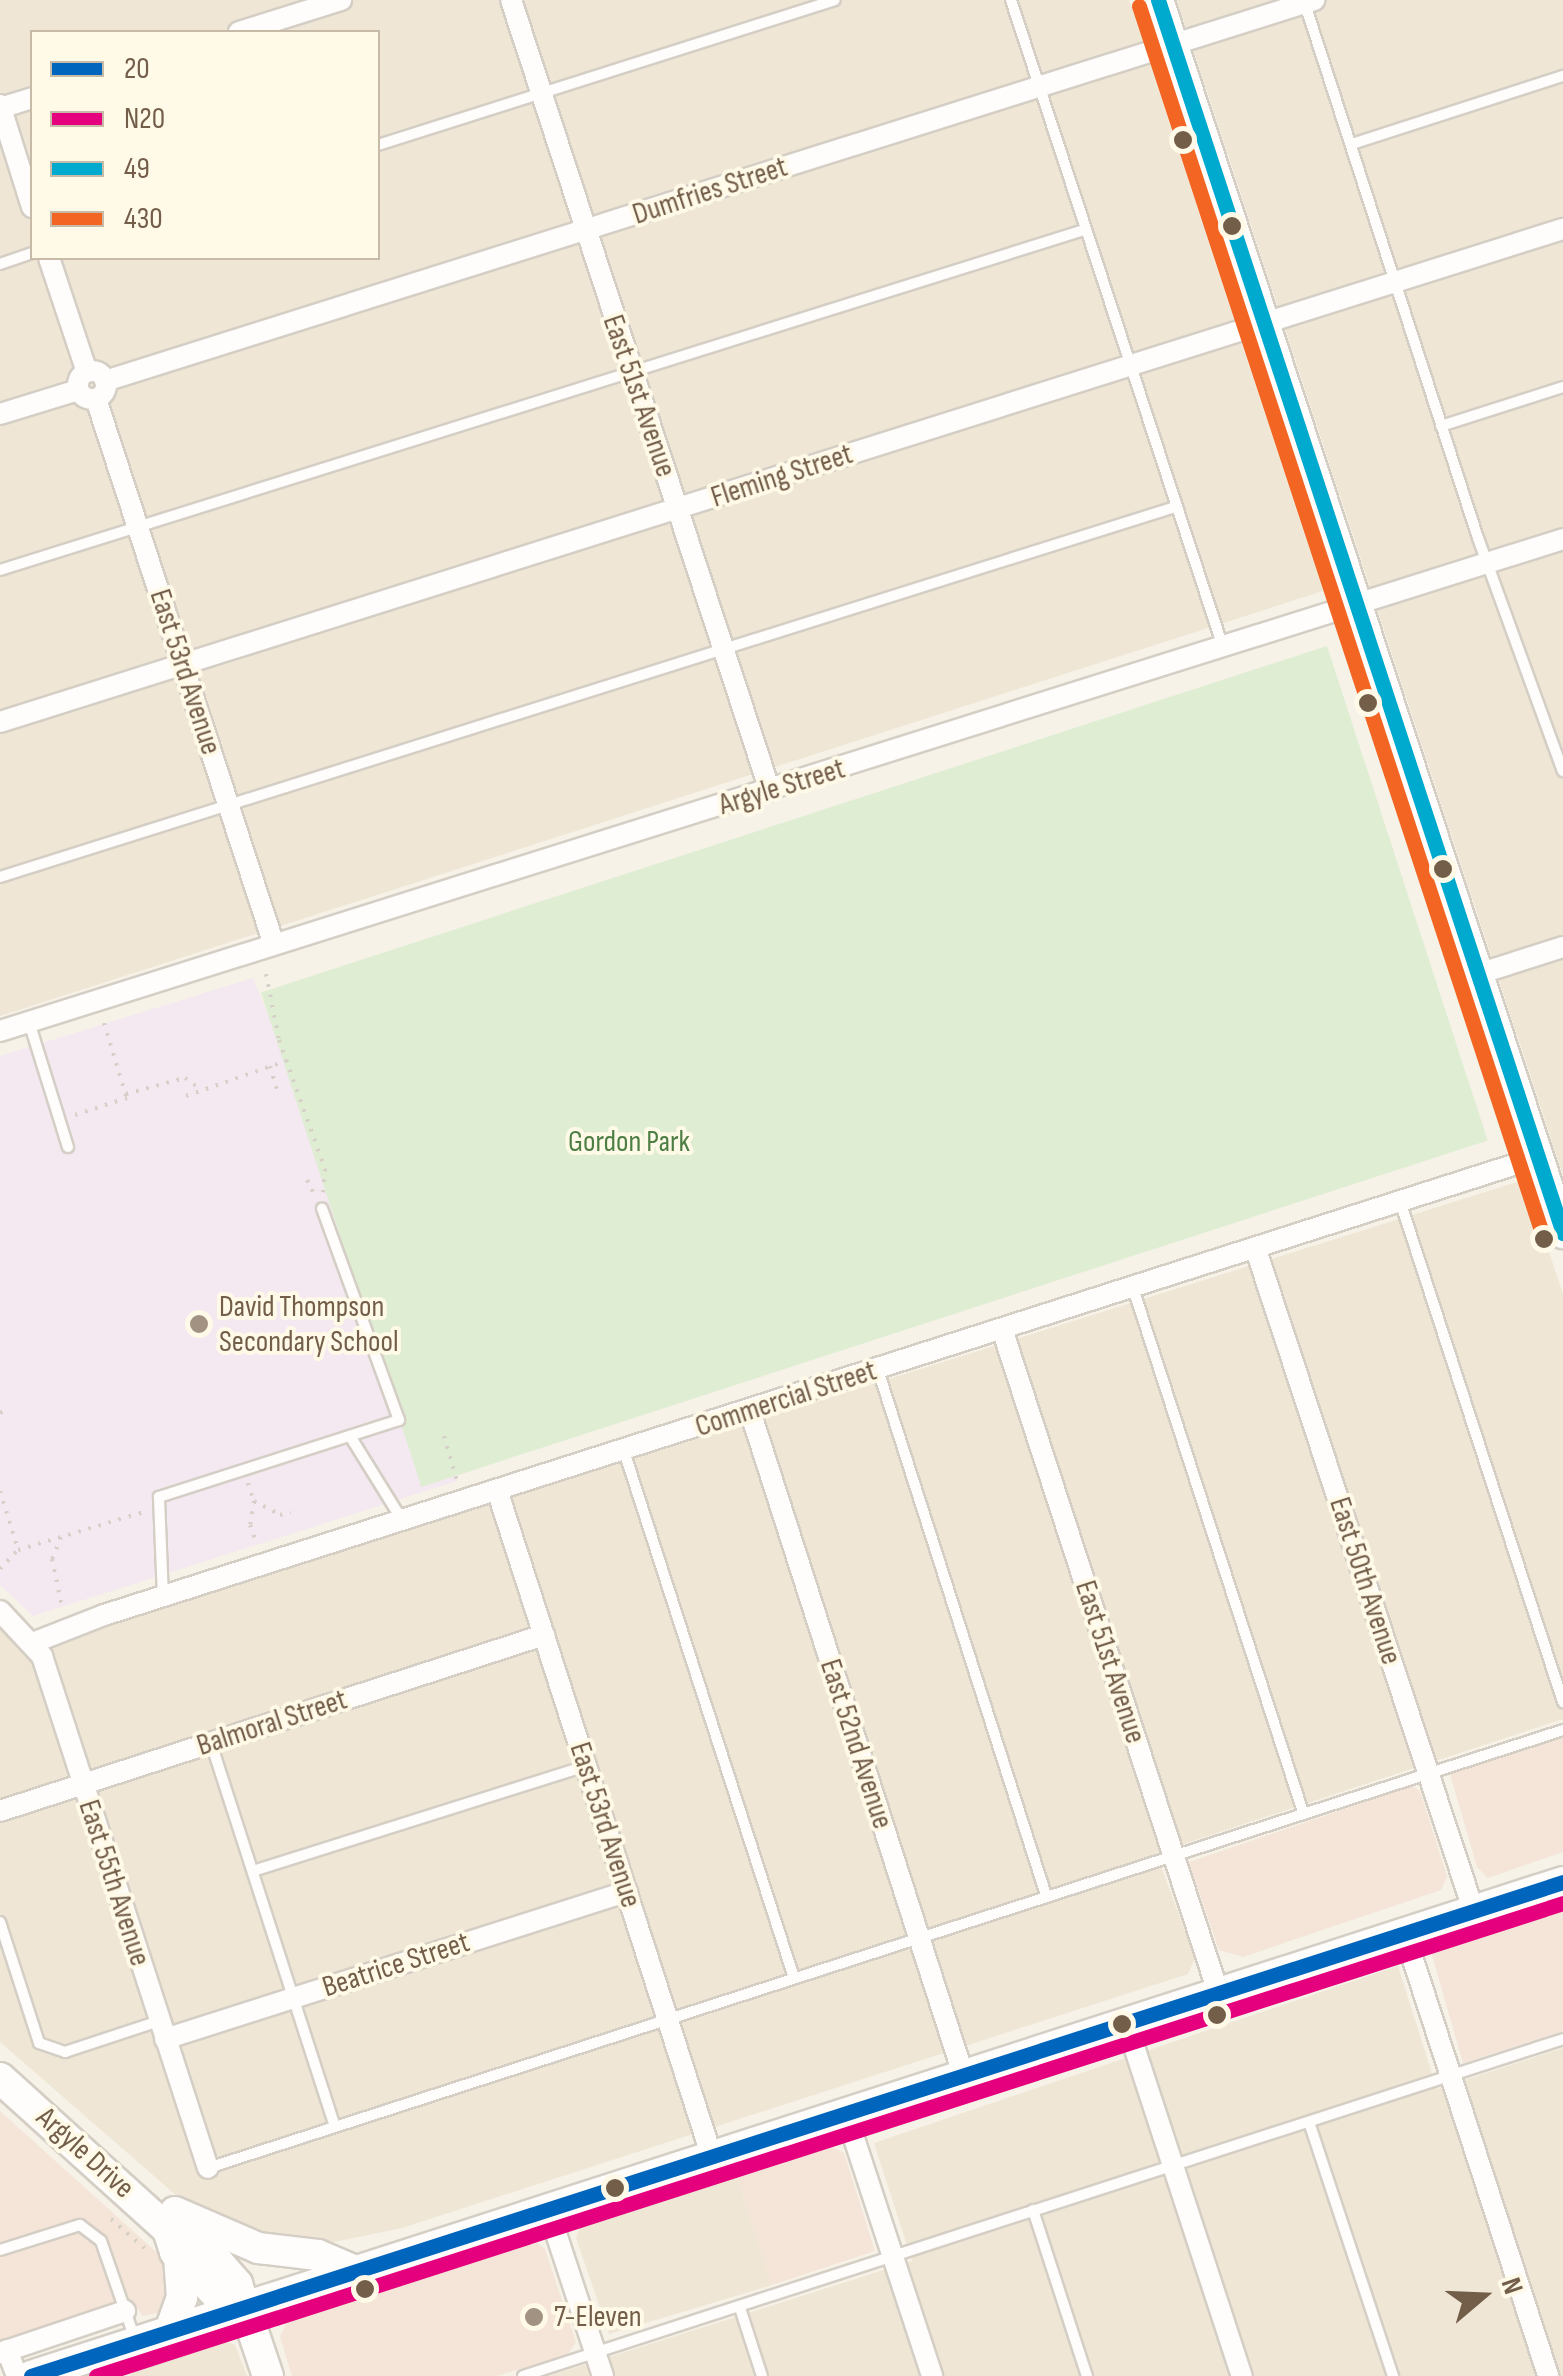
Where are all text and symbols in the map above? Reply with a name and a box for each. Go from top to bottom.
legend [30,30,380,260]
text: 20 [124,51,150,87]
text: N20 [124,101,165,137]
unlabelled marker [1173,130,1193,150]
street label: Dumfries Street [628,149,792,233]
text: 49 [124,151,150,187]
text: 430 [124,201,163,237]
unlabelled marker [1222,216,1242,236]
street label: East 51st Avenue [595,310,683,482]
street label: Fleming Street [707,436,857,516]
street label: East 53rd Avenue [141,585,229,759]
unlabelled marker [1358,693,1378,713]
street label: Argyle Street [715,751,849,823]
unlabelled marker [1433,859,1453,879]
park label: Gordon Park [568,1124,690,1160]
unlabelled marker [1534,1229,1554,1249]
place label: David Thompson Secondary School [219,1289,398,1360]
marker: David Thompson Secondary School [188,1313,210,1335]
street label: Commercial Street [691,1353,881,1445]
street label: East 50th Avenue [1321,1493,1409,1669]
street label: East 51st Avenue [1067,1576,1153,1748]
street label: East 52nd Avenue [812,1655,900,1833]
street label: Balmoral Street [192,1682,352,1764]
street label: East 53rd Avenue [561,1738,649,1912]
street label: East 55th Avenue [70,1795,158,1971]
street label: Beatrice Street [318,1924,474,2006]
unlabelled marker [1207,2005,1227,2025]
unlabelled marker [1112,2014,1132,2034]
street label: Argyle Drive [29,2100,141,2206]
unlabelled marker [605,2178,625,2198]
north arrow [1433,2246,1533,2346]
text: N [1494,2274,1530,2299]
unlabelled marker [355,2279,375,2299]
place label: 7-Eleven [554,2299,642,2335]
marker: 7-Eleven [523,2306,545,2328]

